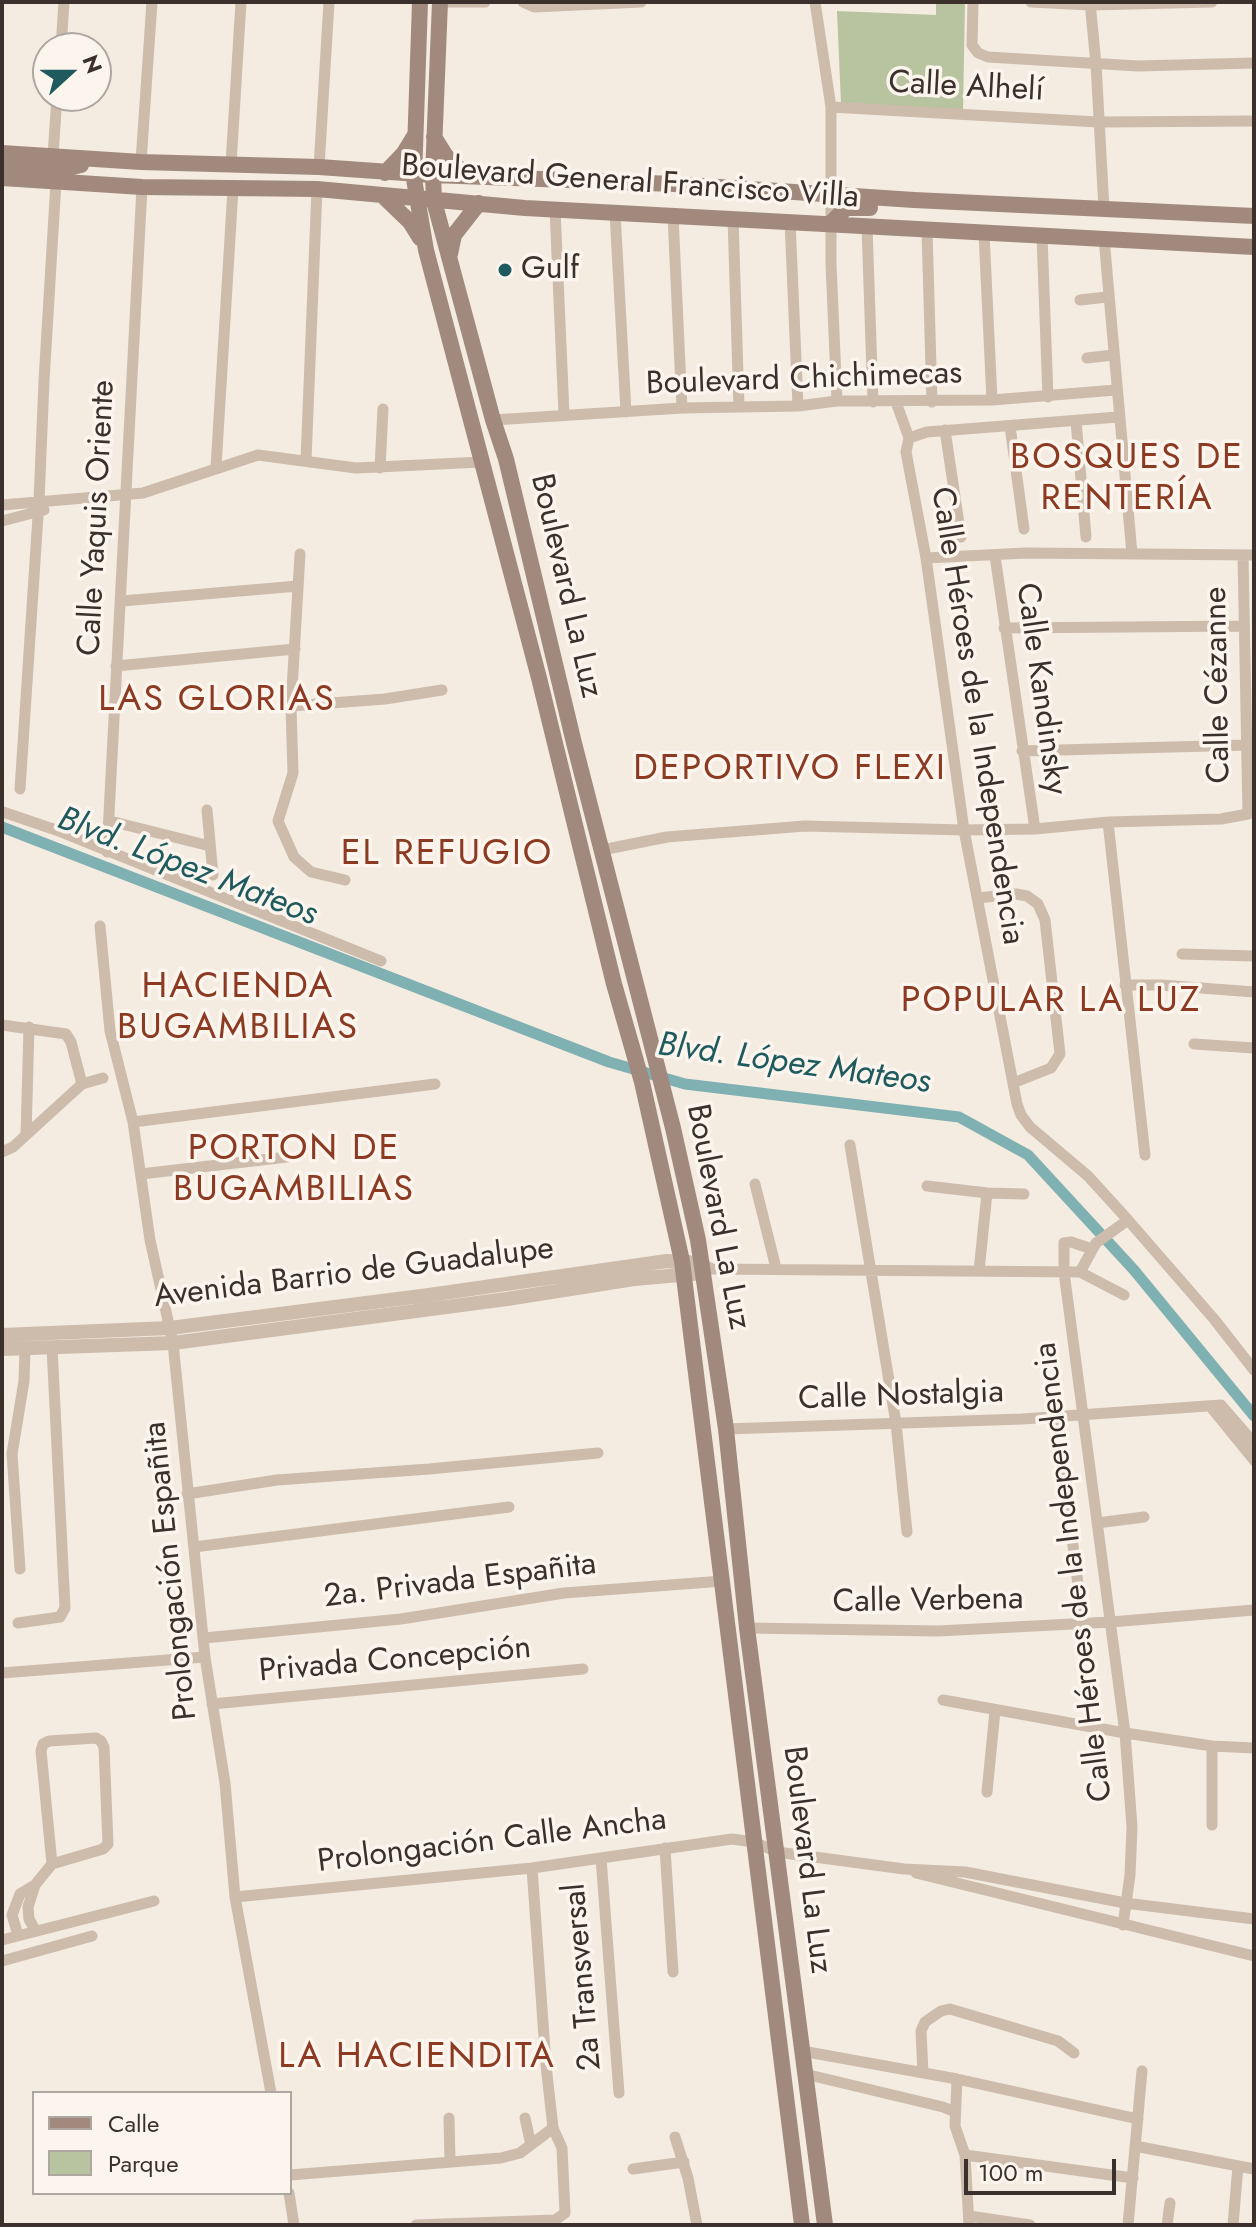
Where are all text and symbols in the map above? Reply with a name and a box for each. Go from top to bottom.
north arrow [32,32,112,112]
text: N [74,50,111,78]
street label: Calle Alhelí [887,65,1045,111]
street label: Boulevard General Francisco Villa [400,148,860,218]
place label: Gulf [521,251,579,289]
marker: Gulf [496,261,514,279]
street label: Boulevard Chichimecas [645,355,963,405]
street label: Calle Yaquis Oriente [72,379,124,657]
district label: BOSQUES DE RENTERÍA [1010,437,1244,522]
street label: Boulevard La Luz [521,470,609,702]
street label: Calle Héroes de la Independencia [921,485,1031,947]
street label: Calle Kandinsky [1006,581,1074,797]
street label: Calle Cézanne [1198,586,1240,784]
district label: LAS GLORIAS [98,679,336,723]
district label: DEPORTIVO FLEXI [633,748,947,792]
water label: Blvd. López Mateos [51,800,323,936]
district label: EL REFUGIO [341,833,553,877]
district label: HACIENDA BUGAMBILIAS [117,966,359,1051]
district label: POPULAR LA LUZ [901,980,1201,1024]
water label: Blvd. López Mateos [655,1026,933,1104]
street label: Boulevard La Luz [676,1101,758,1333]
district label: PORTON DE BUGAMBILIAS [173,1128,415,1213]
street label: Avenida Barrio de Guadalupe [152,1230,556,1318]
street label: Calle Héroes de la Independencia [1028,1340,1122,1804]
street label: Calle Nostalgia [798,1374,1004,1420]
street label: Prolongación Españita [137,1420,207,1722]
street label: 2a. Privada Españita [322,1546,598,1618]
street label: Calle Verbena [832,1581,1024,1623]
street label: Privada Concepción [257,1630,533,1692]
street label: Boulevard La Luz [773,1744,839,1976]
street label: Prolongación Calle Ancha [315,1802,669,1882]
street label: 2a Transversal [557,1882,611,2072]
district label: LA HACIENDITA [278,2036,556,2080]
legend [32,2091,292,2195]
text: Calle [108,2106,159,2141]
scale bar [968,2143,1120,2193]
text: Parque [108,2146,179,2181]
text: 100 m [978,2155,1044,2190]

